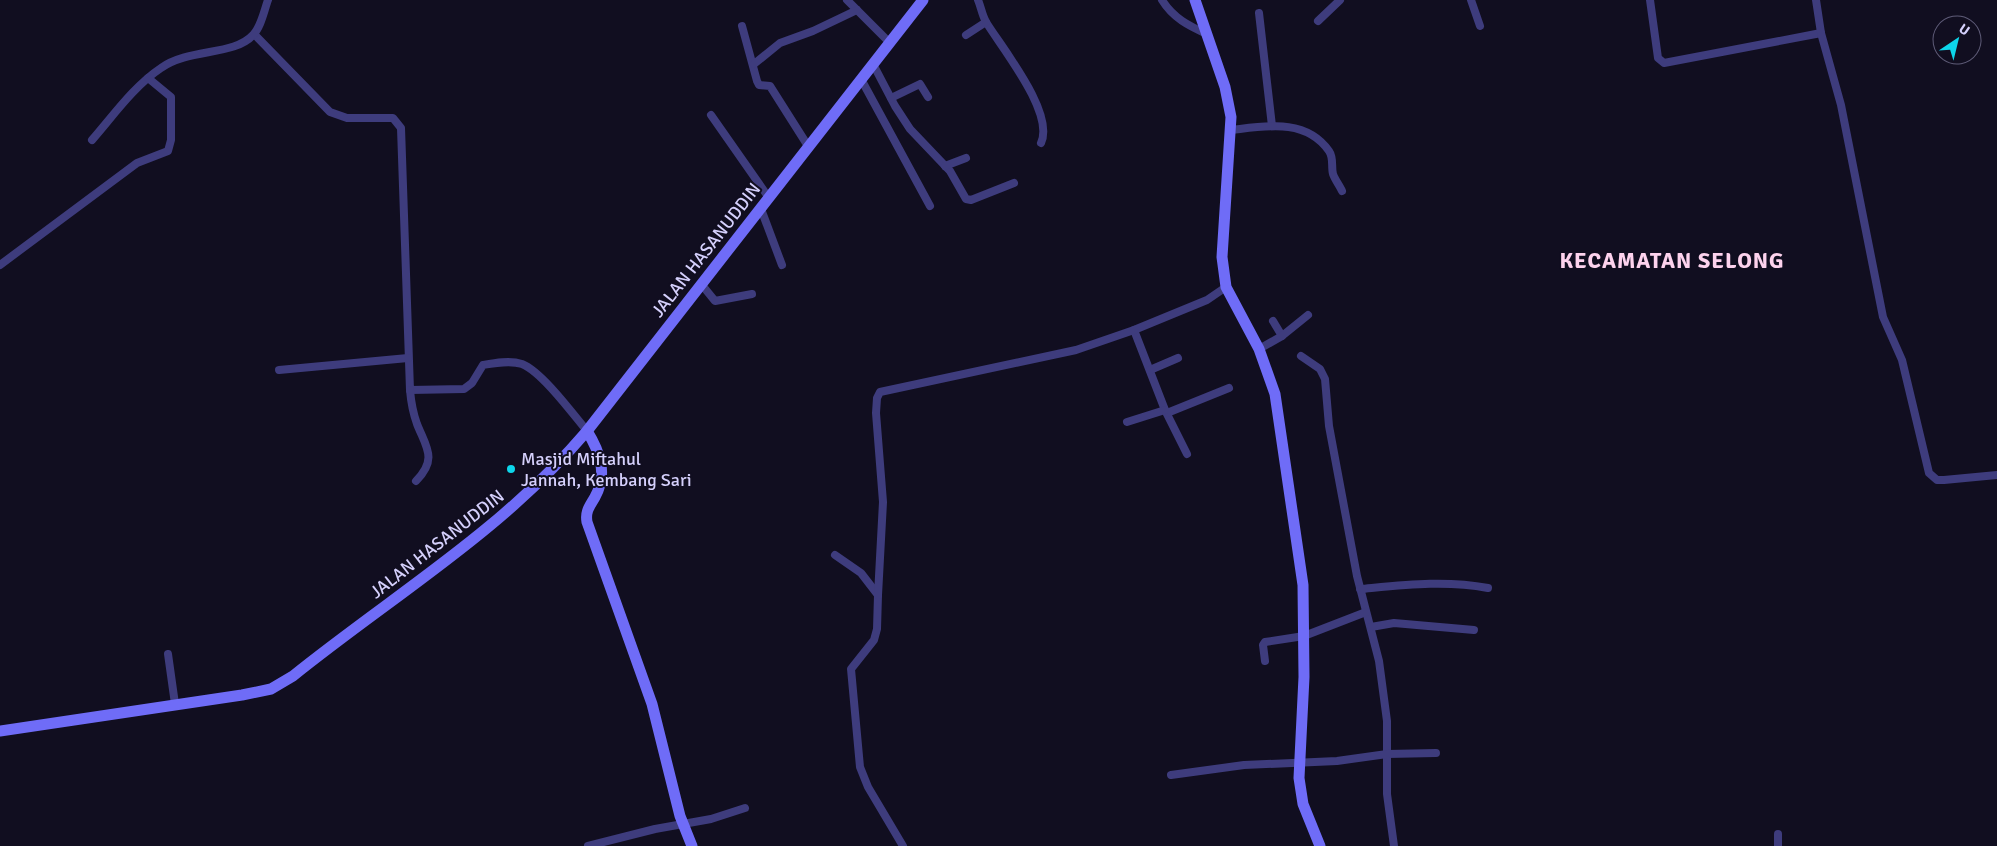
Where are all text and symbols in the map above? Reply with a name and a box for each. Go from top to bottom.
north arrow [1932,15,1982,65]
text: U [1955,20,1973,39]
street label: JALAN HASANUDDIN [647,178,765,322]
district label: KECAMATAN SELONG [1559,247,1785,274]
place label: Masjid Miftahul Jannah, Kembang Sari [521,448,692,491]
marker: Masjid Miftahul Jannah, Kembang Sari [505,463,517,475]
street label: JALAN HASANUDDIN [365,485,509,603]

